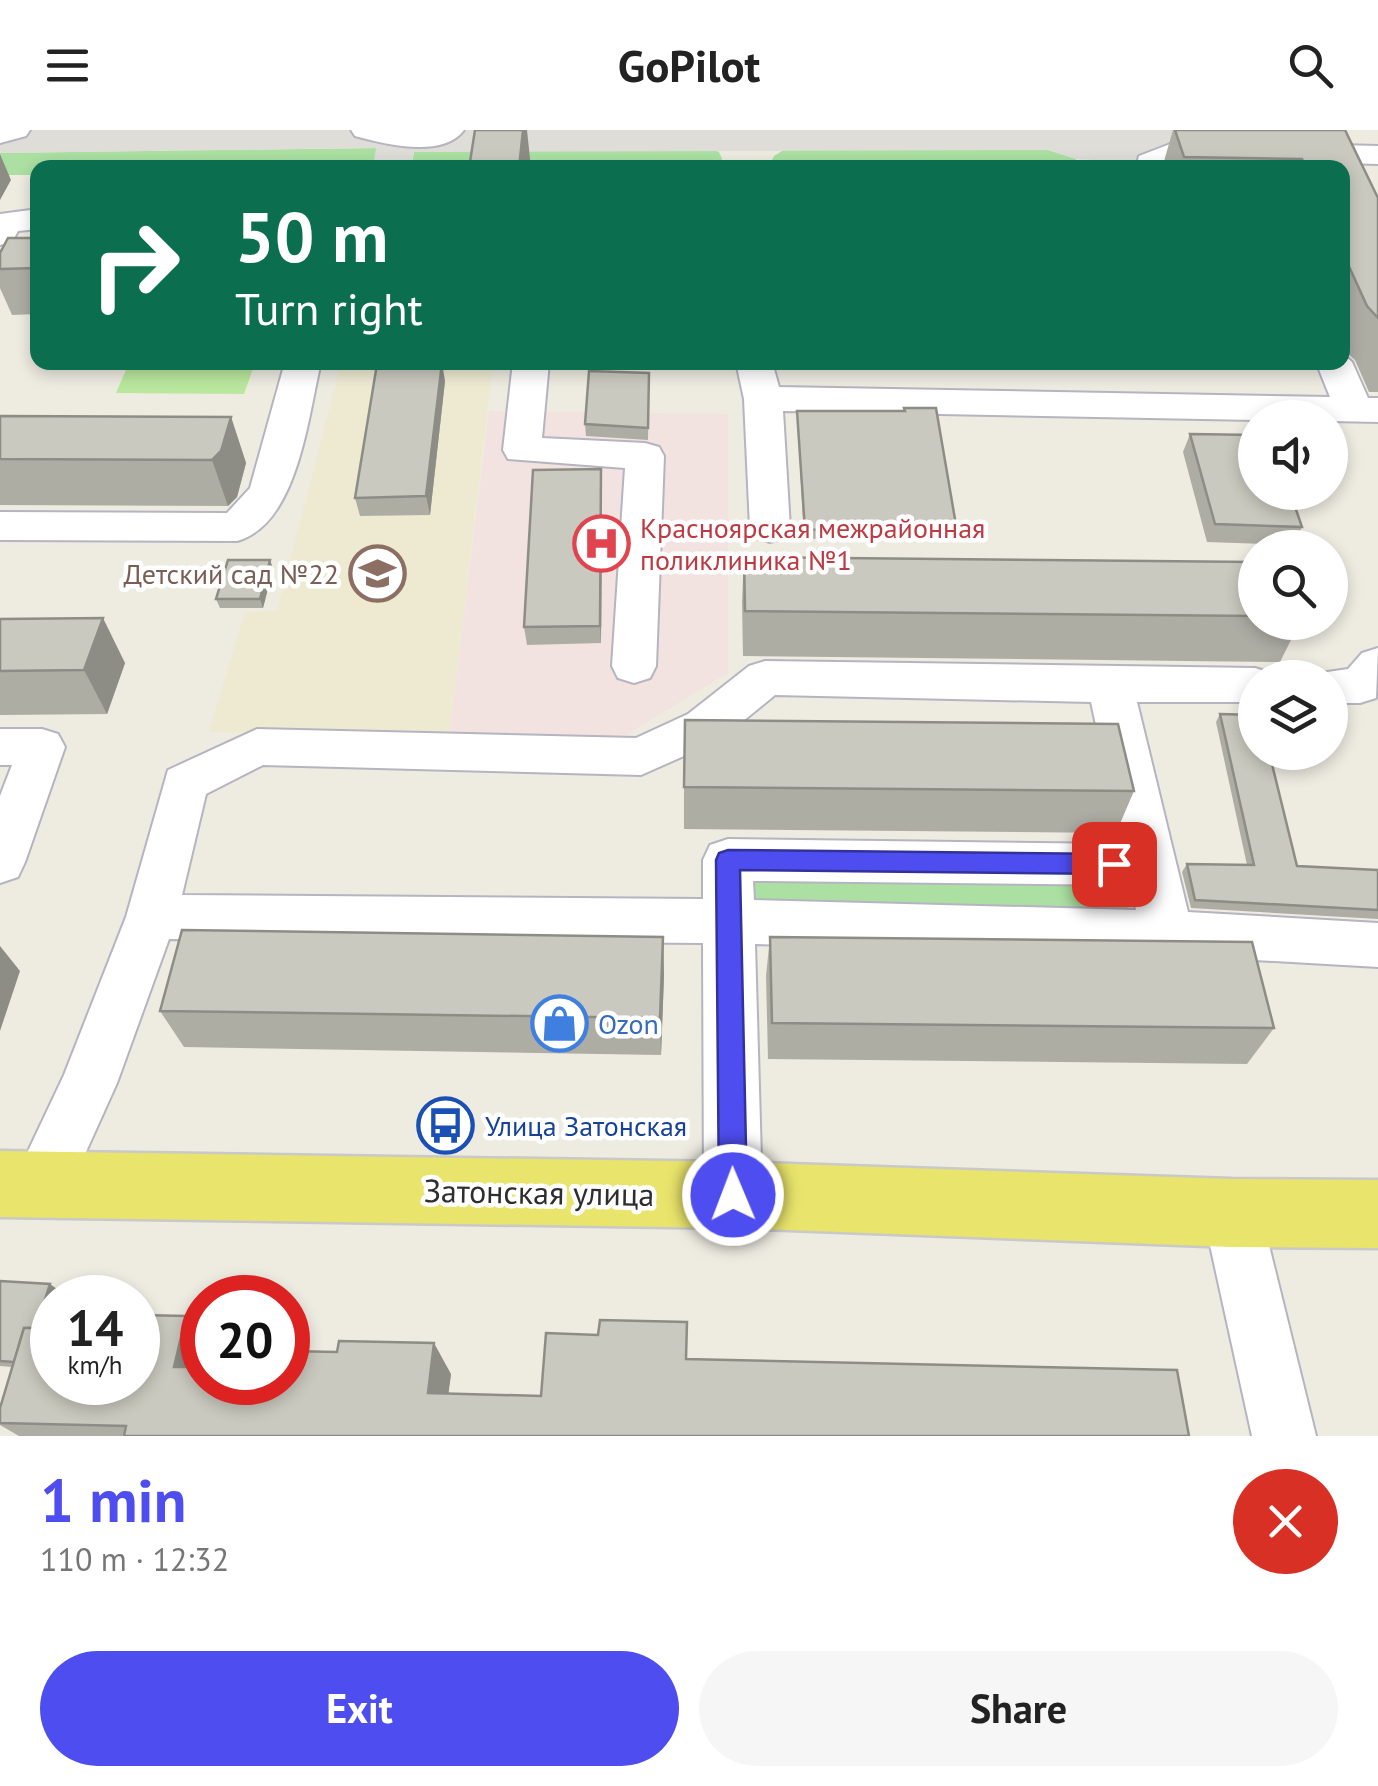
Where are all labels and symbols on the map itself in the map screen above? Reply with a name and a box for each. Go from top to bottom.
place label: Красноярская межрайонная поликлиника №1 [640,509,985,578]
hospital icon: Красноярская межрайонная поликлиника №1 [571,513,631,573]
school or university icon: Детский сад №22 [348,543,408,603]
place label: Детский сад №22 [124,555,339,592]
pin [1072,822,1157,907]
shop icon: Ozon [529,993,589,1053]
place label: Ozon [598,1005,659,1042]
bus stop icon: Улица Затонская [416,1095,476,1155]
place label: Улица Затонская [485,1107,687,1144]
position arrow [681,1143,785,1247]
street label: Затонская улица [423,1169,655,1215]
speed limit sign: 20 [180,1275,310,1405]

